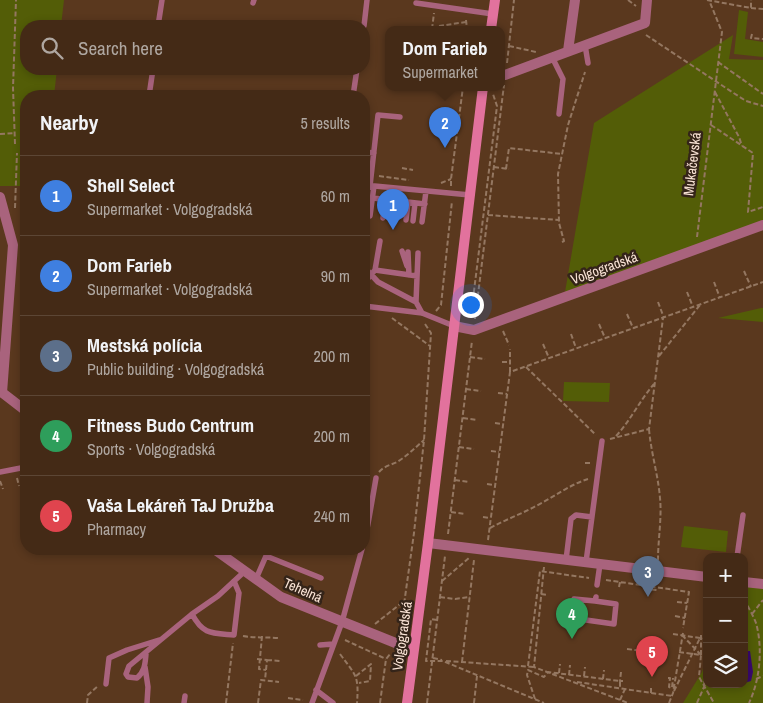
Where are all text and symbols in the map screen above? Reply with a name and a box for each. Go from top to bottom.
search box [20,20,370,75]
popup [385,26,505,91]
icon: search [38,34,66,62]
text: Search here [78,35,163,61]
text: Dom Farieb [403,35,487,61]
text: Supermarket [403,61,478,83]
pin: 2 [429,107,461,148]
text: Nearby [40,108,98,137]
text: 5 results [300,112,350,134]
street label: Mukačevská [679,131,705,197]
text: Shell Select [87,172,174,198]
text: 1 [52,185,60,207]
text: 60 m [321,185,350,207]
pin: 1 [377,189,409,230]
text: Supermarket · Volgogradská [87,198,253,220]
street label: Volgogradská [568,247,640,288]
text: Dom Farieb [87,252,172,278]
text: 2 [52,265,60,287]
text: 90 m [321,265,350,287]
text: Supermarket · Volgogradská [87,278,253,300]
your location [458,292,484,318]
text: Mestská polícia [87,332,202,358]
text: 3 [52,345,60,367]
text: 200 m [314,345,350,367]
text: Public building · Volgogradská [87,358,264,380]
text: Fitness Budo Centrum [87,412,254,438]
text: 4 [52,425,60,447]
text: 200 m [314,425,350,447]
text: Sports · Volgogradská [87,438,215,460]
text: Vaša Lekáreň TaJ Družba [87,492,274,518]
text: 5 [52,505,60,527]
text: 240 m [314,505,350,527]
text: Pharmacy [87,518,146,540]
map controls [703,553,748,688]
button: + [703,553,748,598]
pin: 3 [632,556,664,597]
street label: Tehelná [281,574,326,607]
pin: 4 [556,598,588,639]
button: − [703,598,748,643]
street label: Volgogradská [388,600,416,672]
pin: 5 [636,636,668,677]
button: layers [703,643,748,688]

